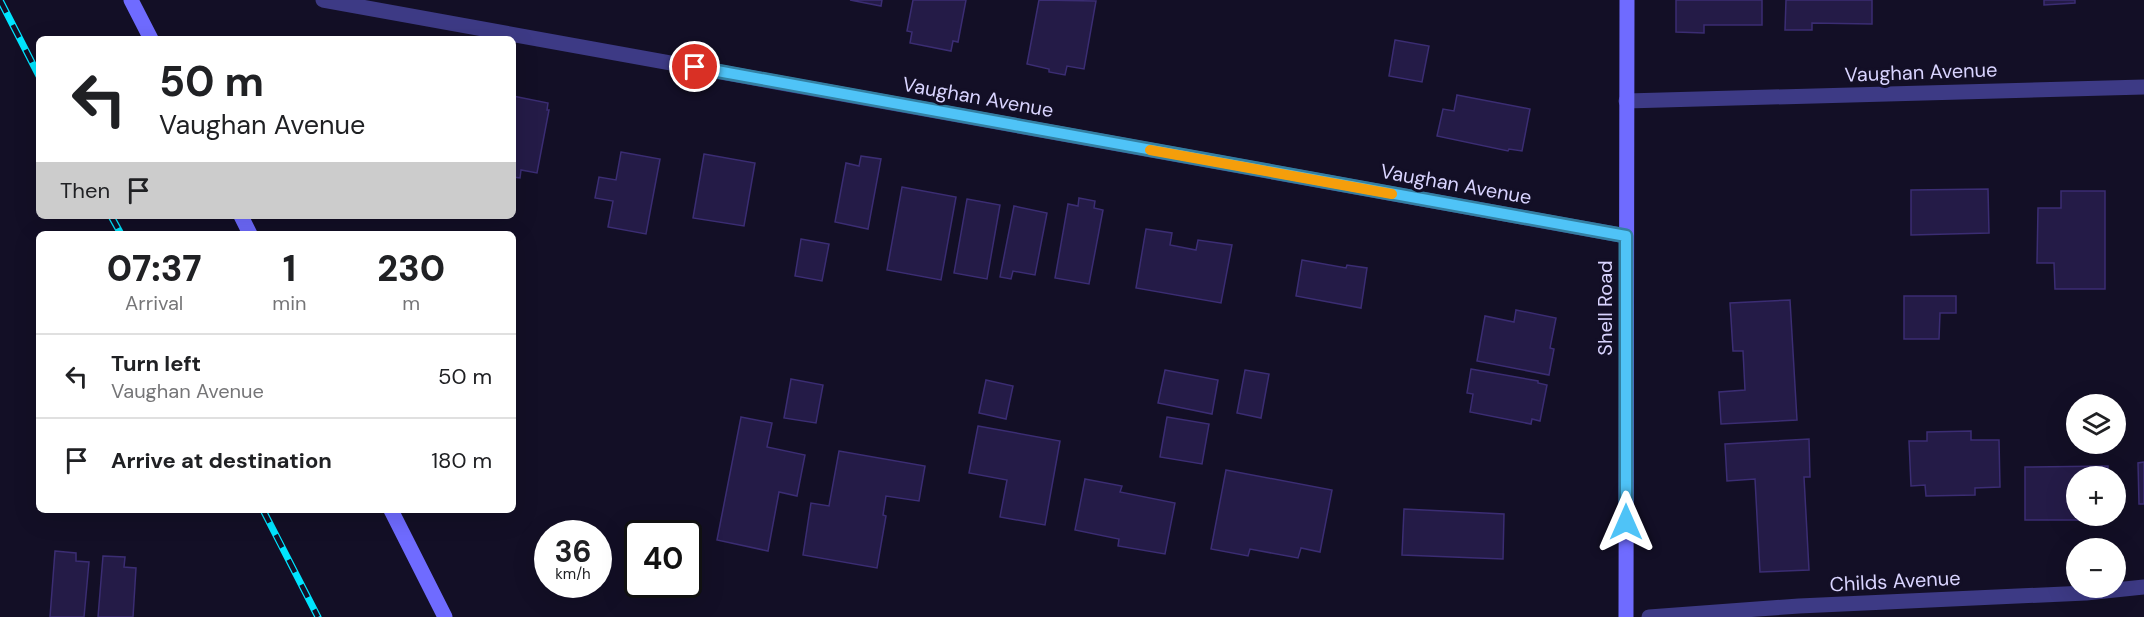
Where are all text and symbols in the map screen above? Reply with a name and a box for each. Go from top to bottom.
pin [669,41,720,92]
icon: arrive [678,50,711,83]
text: 50 m [159,54,264,109]
street label: Vaughan Avenue [1844,56,1998,88]
icon: left [60,60,138,138]
street label: Vaughan Avenue [900,71,1056,123]
text: Vaughan Avenue [159,107,365,142]
street label: Vaughan Avenue [1378,158,1534,210]
icon: arrive [122,174,155,207]
text: Then [60,176,110,205]
text: 07:37 [107,245,202,292]
text: 1 [283,245,296,292]
text: 230 [377,245,445,292]
street label: Shell Road [1592,260,1618,356]
text: Arrival [125,290,183,316]
text: min [272,290,306,316]
text: m [402,290,420,316]
text: Turn left [111,349,201,378]
icon: left [60,360,93,393]
text: 50 m [438,362,492,391]
text: Vaughan Avenue [111,378,264,404]
map controls [2066,394,2126,598]
button: layers [2066,394,2126,454]
icon: arrive [60,444,93,477]
text: Arrive at destination [111,446,332,475]
text: 180 m [431,446,492,475]
button: + [2066,466,2126,526]
position arrow [1594,490,1658,554]
speed limit sign: 40 [624,520,702,598]
text: 36 [554,532,592,571]
button: − [2066,538,2126,598]
text: km/h [555,564,591,584]
street label: Childs Avenue [1829,565,1961,597]

